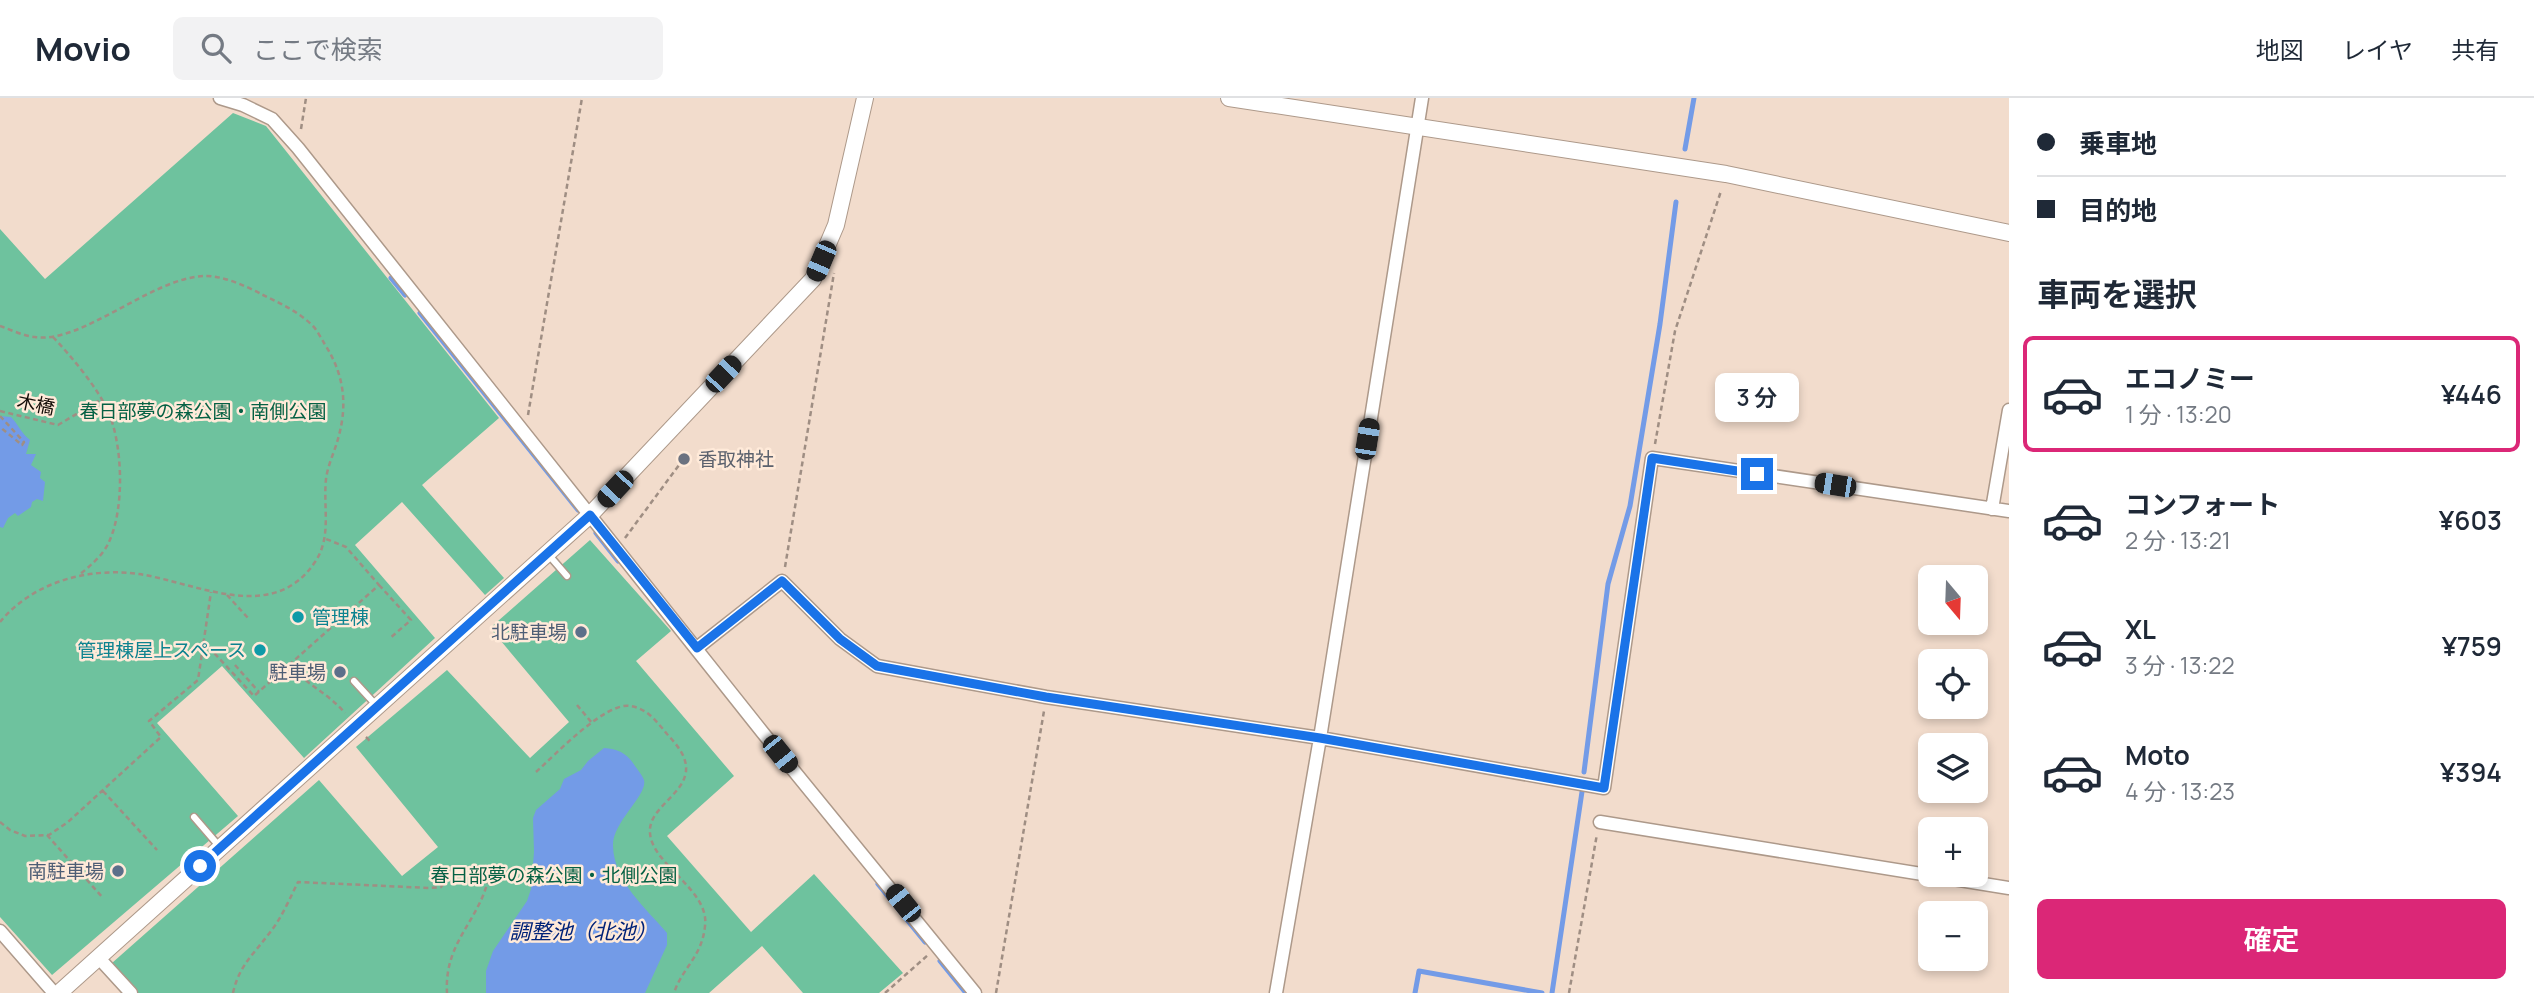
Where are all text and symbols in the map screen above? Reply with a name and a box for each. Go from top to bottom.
search box [173,17,663,80]
text: Movio [35,26,131,71]
icon: search [197,29,235,67]
text: ここで検索 [253,31,383,67]
text: 地図 [2256,33,2304,66]
text: レイヤ [2342,33,2413,66]
text: 共有 [2451,33,2499,66]
text: 乗車地 [2079,125,2157,161]
text: 目的地 [2079,192,2157,228]
car [804,238,839,284]
text: 車両を選択 [2037,272,2197,316]
car [701,351,746,397]
text: エコノミー [2125,360,2255,396]
icon: car [2041,363,2104,426]
callout: 3 分 [1715,372,1799,422]
text: ¥446 [2441,376,2502,412]
text: 3 分 [1737,381,1777,413]
street label: 木橋 [15,387,57,421]
park label: 春日部夢の森公園・南側公園 [79,398,327,424]
text: 1 分 · 13:20 [2125,398,2232,430]
car [1354,417,1381,461]
place label: 香取神社 [698,446,774,472]
marker: 香取神社 [676,451,692,467]
route end [1741,458,1773,490]
car [593,466,638,512]
car [1813,471,1858,499]
text: コンフォート [2125,486,2280,522]
icon: car [2041,489,2104,552]
text: ¥603 [2439,502,2502,538]
text: 2 分 · 13:21 [2125,524,2231,556]
north arrow [1918,565,1988,635]
map controls [1918,565,1988,971]
place label: 管理棟 [312,604,369,630]
marker: 管理棟 [290,609,306,625]
text: XL [2125,611,2156,647]
icon: car [2041,615,2104,678]
place label: 北駐車場 [491,619,567,645]
marker: 北駐車場 [573,624,589,640]
text: ¥759 [2442,628,2502,664]
place label: 管理棟屋上スペース [77,637,246,663]
marker: 管理棟屋上スペース [252,642,268,658]
button: locate [1918,649,1988,719]
text: 3 分 · 13:22 [2125,649,2235,681]
place label: 駐車場 [269,659,326,685]
marker: 駐車場 [332,664,348,680]
car [759,731,802,777]
button: layers [1918,733,1988,803]
text: Moto [2125,737,2190,773]
icon: car [2041,741,2104,804]
text: ¥394 [2440,754,2502,790]
text: 4 分 · 13:23 [2125,775,2235,807]
button: + [1918,817,1988,887]
route start [184,850,216,882]
place label: 南駐車場 [28,858,104,884]
park label: 春日部夢の森公園・北側公園 [430,862,678,888]
marker: 南駐車場 [110,863,126,879]
car [882,880,925,926]
button: 確定 [2037,899,2506,979]
button: − [1918,901,1988,971]
water label: 調整池（北池） [510,917,657,945]

